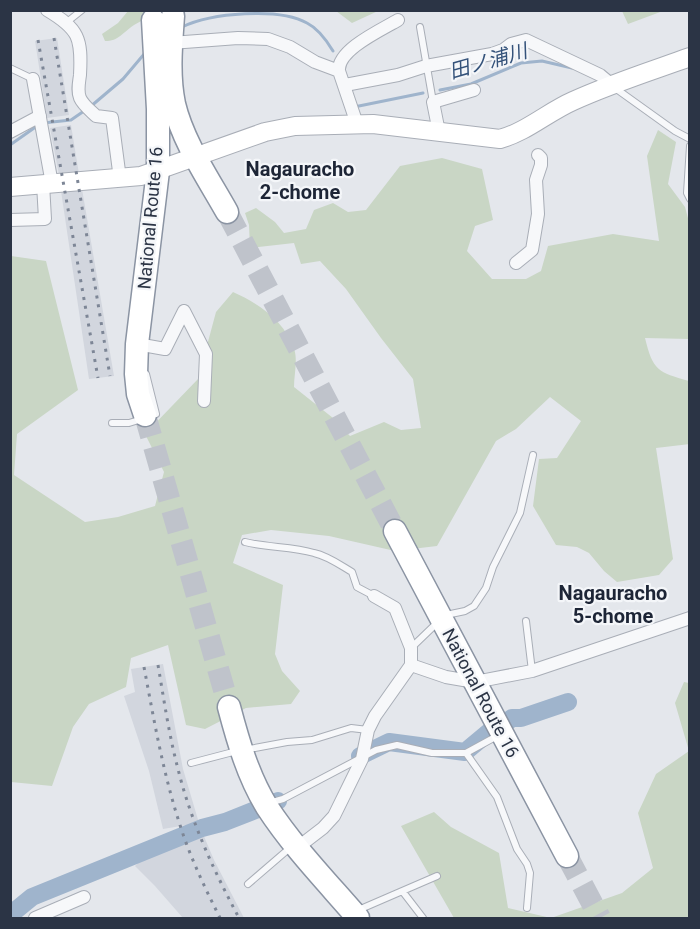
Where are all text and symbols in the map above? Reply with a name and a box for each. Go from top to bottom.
water label: 田ノ浦川 [446,38,532,84]
street label: National Route 16 [133,146,167,290]
district label: Nagauracho 2-chome [246,157,354,204]
district label: Nagauracho 5-chome [559,581,667,628]
street label: National Route 16 [438,625,524,761]

